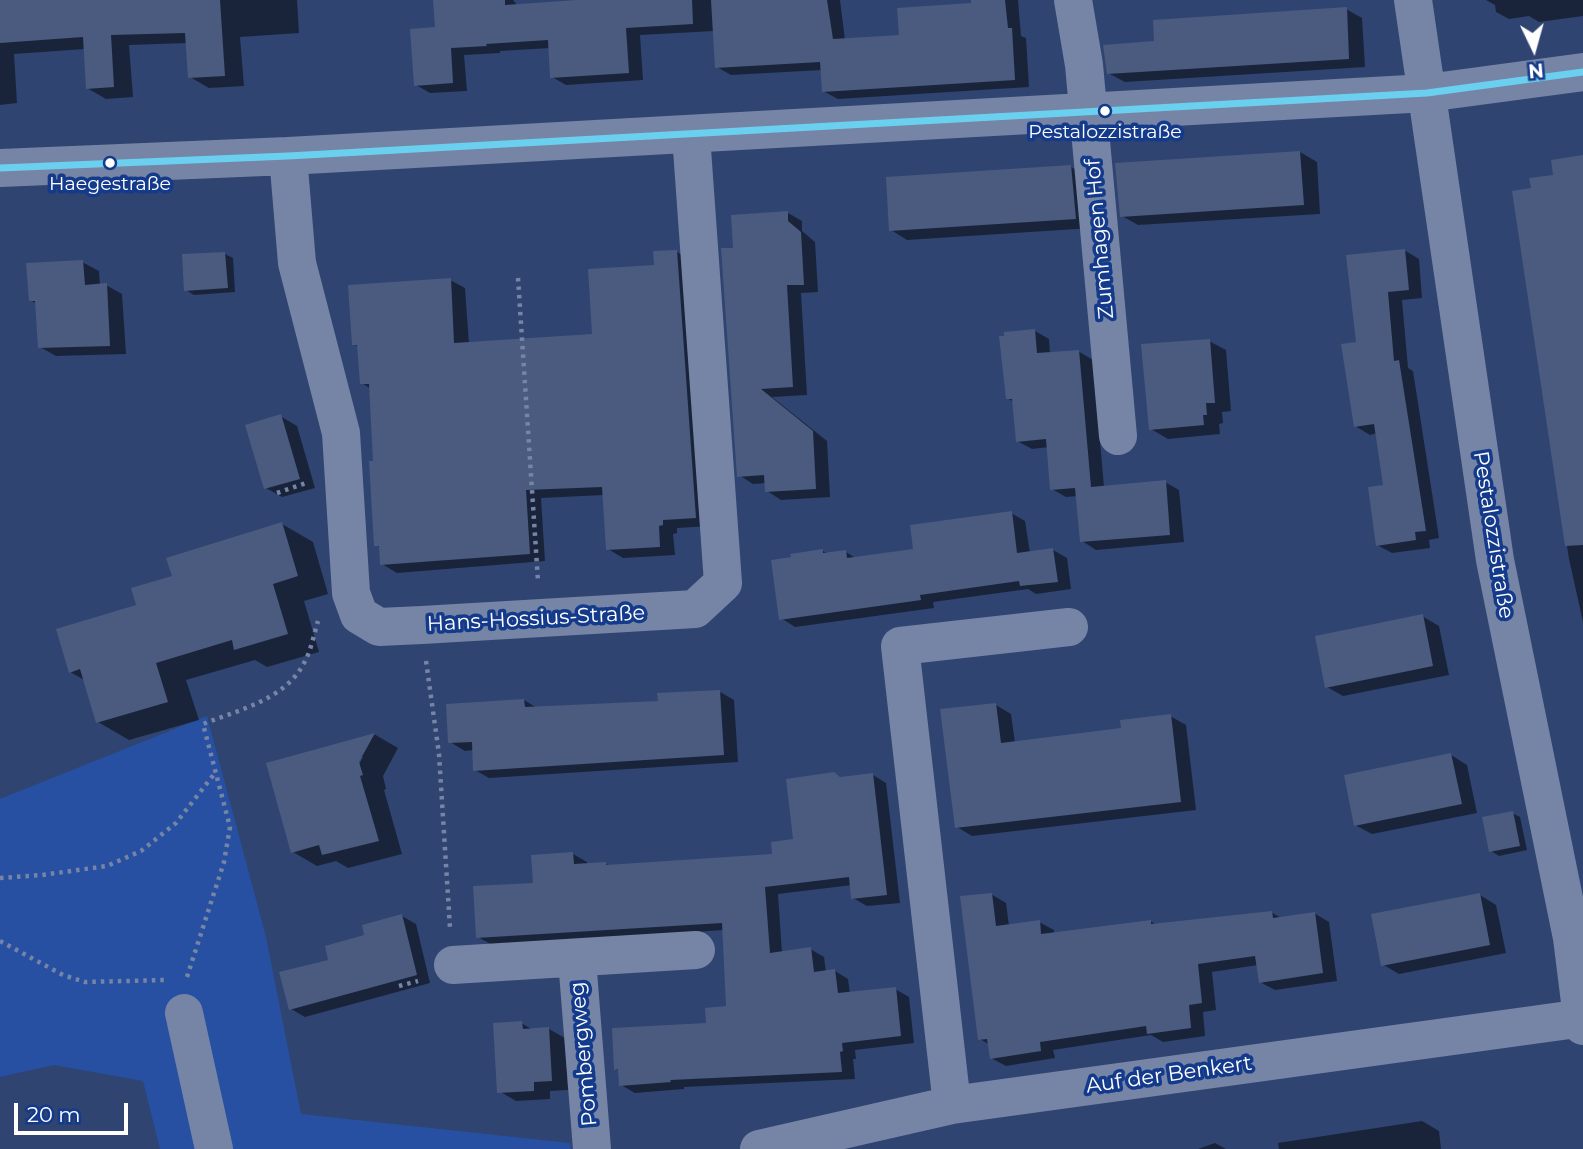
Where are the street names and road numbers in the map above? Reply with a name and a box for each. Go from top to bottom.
street label: Zumhagen Hof [1080,158,1120,320]
street label: Pestalozzistraße [1467,449,1519,621]
street label: Hans-Hossius-Straße [426,601,646,637]
street label: Pombergweg [565,981,603,1127]
street label: Auf der Benkert [1084,1051,1254,1099]

